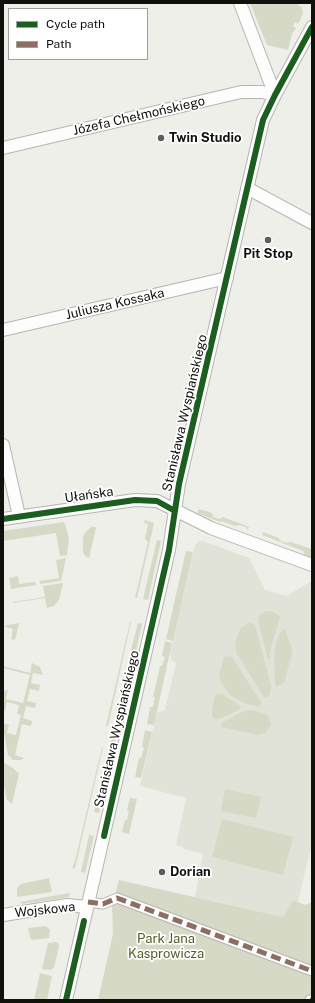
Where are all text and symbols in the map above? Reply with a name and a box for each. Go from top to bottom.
legend [8,8,148,60]
text: Cycle path [46,17,105,31]
text: Path [46,37,72,51]
street label: Józefa Chełmońskiego [71,93,207,139]
place label: Twin Studio [169,130,241,146]
marker: Twin Studio [156,133,166,143]
marker: Pit Stop [263,235,273,245]
place label: Pit Stop [243,246,293,262]
street label: Juliusza Kossaka [64,285,166,323]
street label: Stanisława Wyspiańskiego [159,333,211,493]
street label: Ułańska [64,484,114,506]
street label: Stanisława Wyspiańskiego [91,649,143,809]
place label: Dorian [170,864,211,880]
marker: Dorian [157,867,167,877]
street label: Wojskowa [14,899,76,921]
park label: Park Jana Kasprowicza [128,931,204,962]

